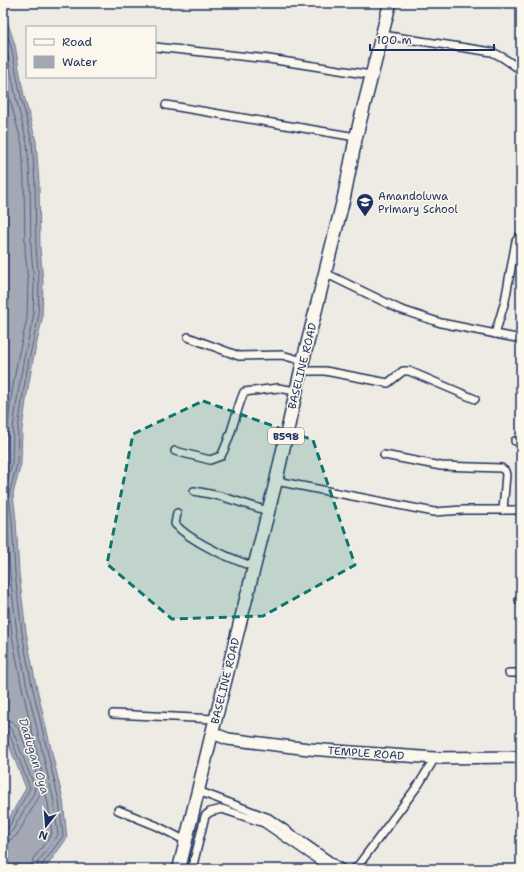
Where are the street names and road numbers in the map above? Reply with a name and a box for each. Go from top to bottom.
street label: BASELINE ROAD [285,321,320,411]
road number: B598 [268,428,304,444]
street label: BASELINE ROAD [208,636,243,726]
street label: TEMPLE ROAD [327,743,405,764]

